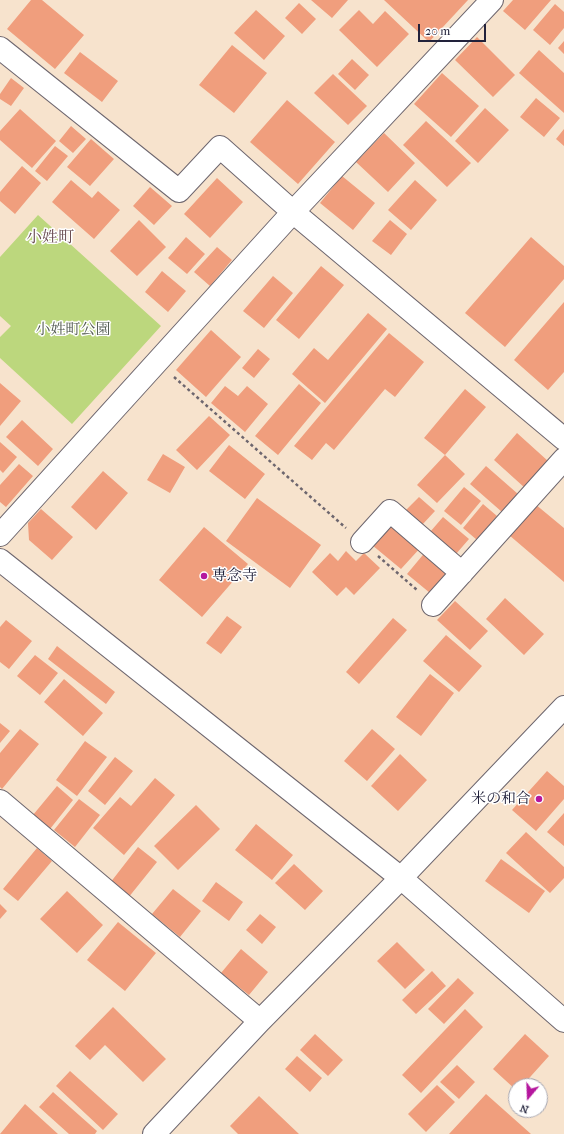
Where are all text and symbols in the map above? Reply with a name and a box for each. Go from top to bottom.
scale bar [420,16,488,42]
text: 20 m [425,24,450,38]
district label: 小姓町 [26,228,74,248]
park label: 小姓町公園 [36,321,110,339]
place label: 専念寺 [212,567,257,585]
marker: 専念寺 [199,571,209,581]
place label: 米の和合 [471,790,531,808]
marker: 米の和合 [534,794,544,804]
north arrow [508,1078,548,1118]
text: N [518,1101,530,1116]

